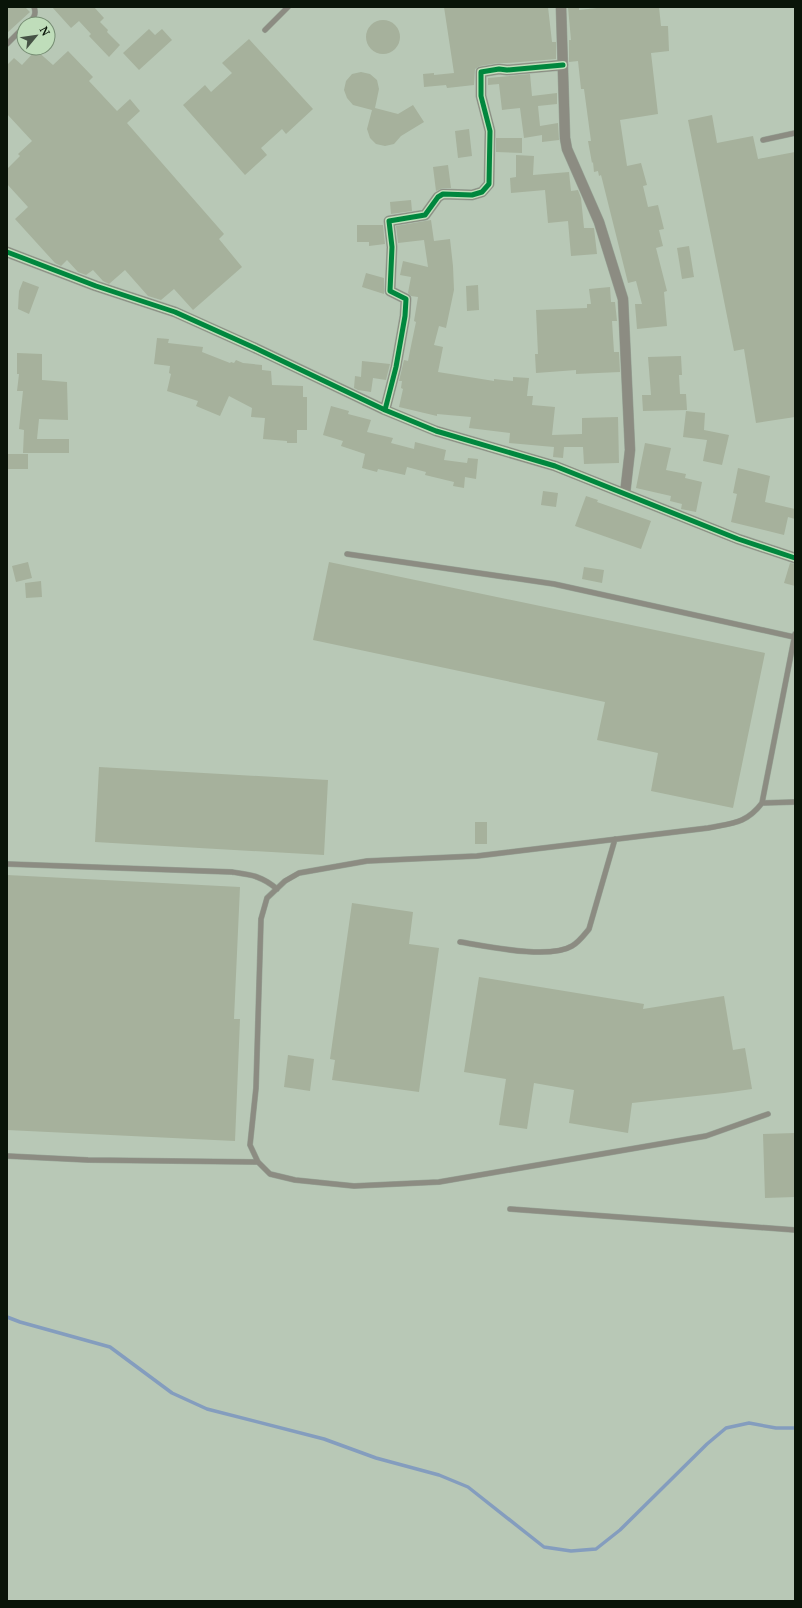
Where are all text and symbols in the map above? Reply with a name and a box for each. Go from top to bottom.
north arrow [16,16,56,56]
text: N [37,23,54,39]

